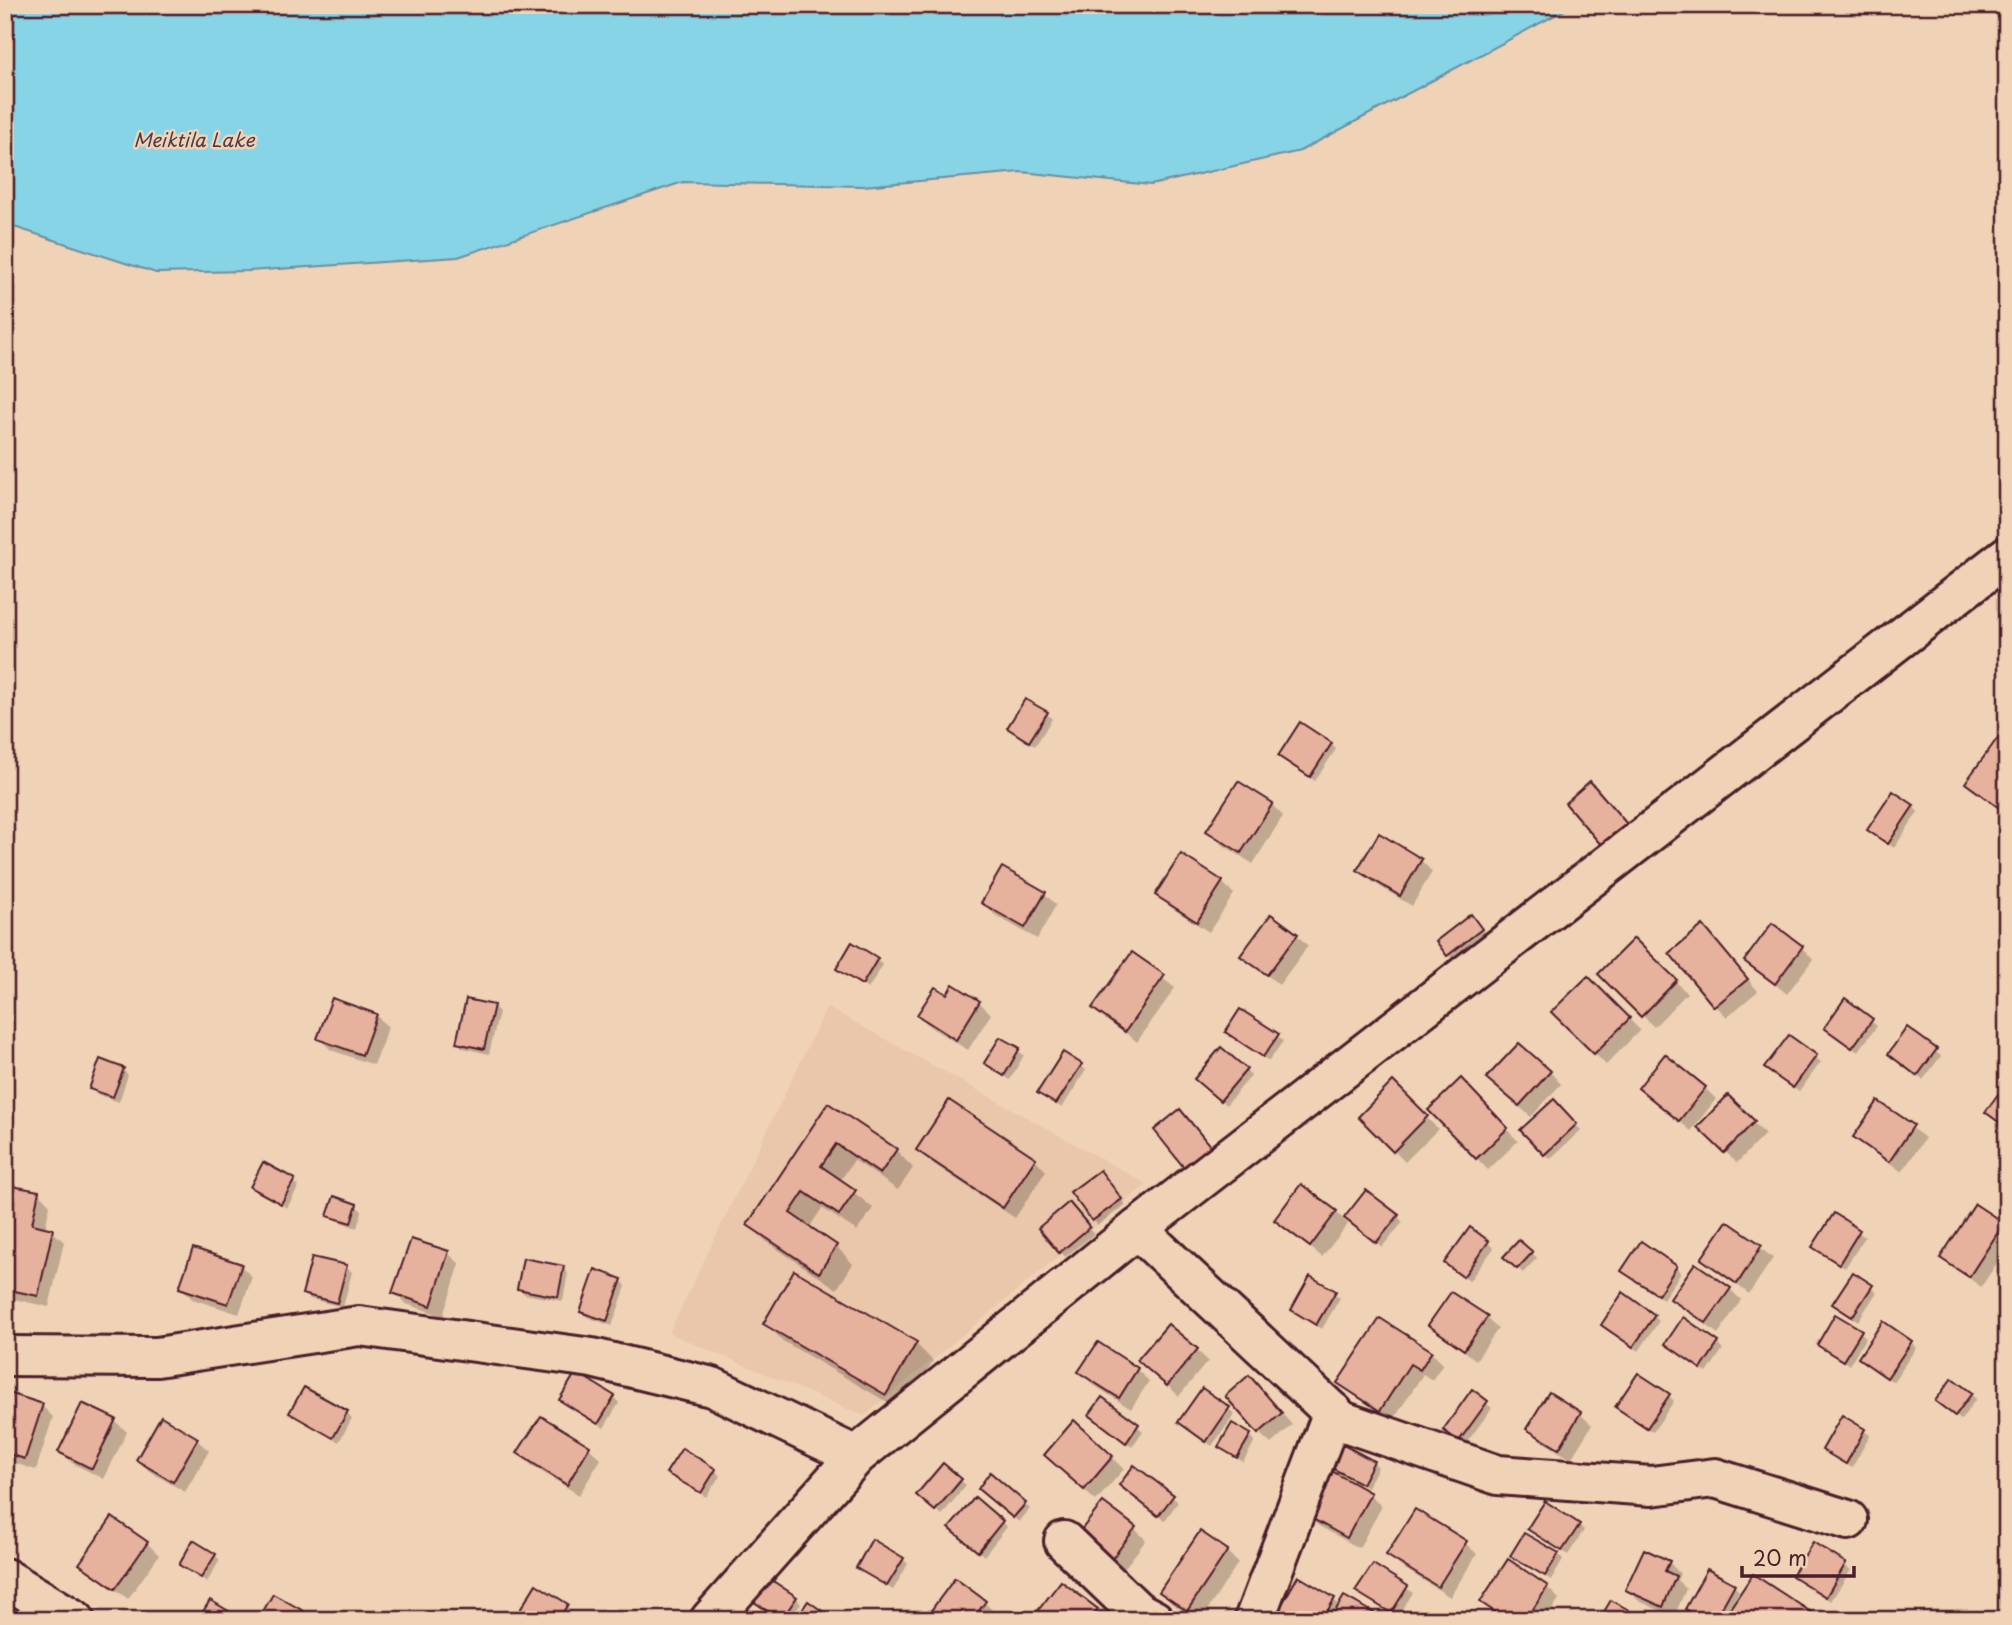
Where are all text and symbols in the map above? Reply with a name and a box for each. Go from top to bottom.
water label: Meiktila Lake [133,125,255,153]
scale bar [1742,1534,1854,1578]
text: 20 m [1753,1541,1807,1573]

